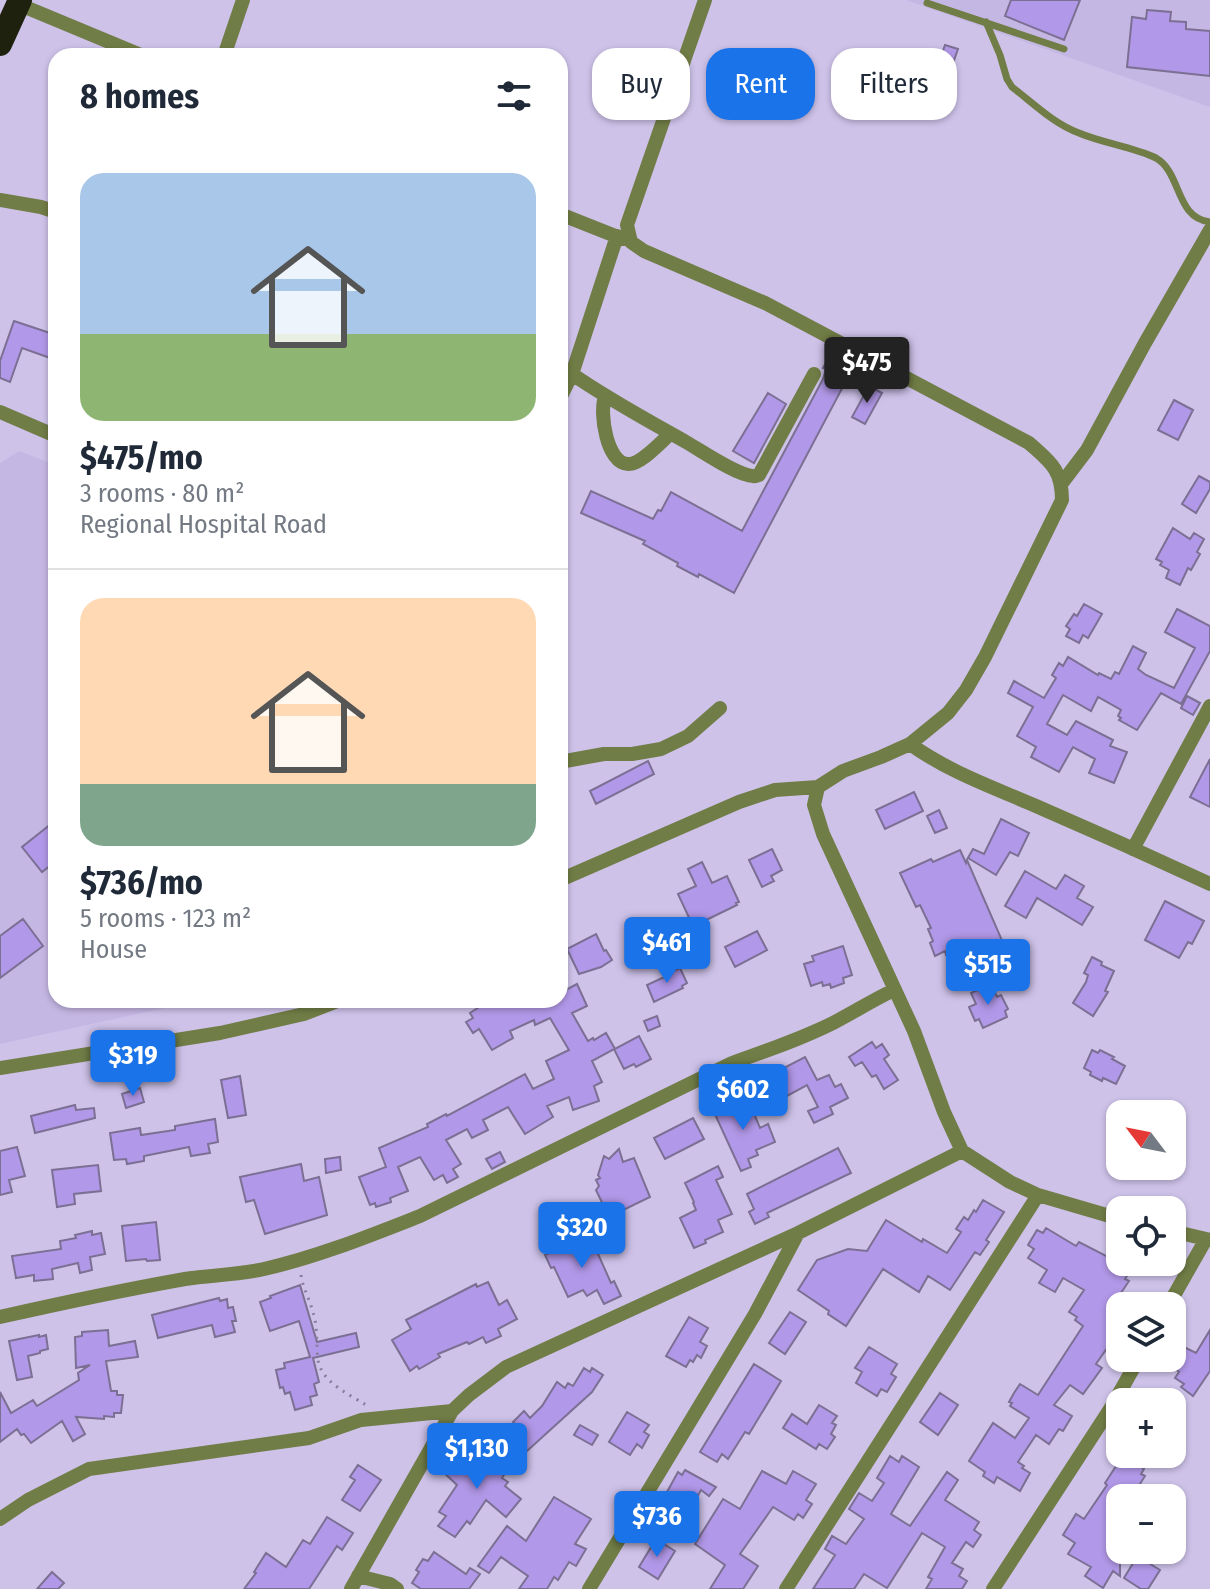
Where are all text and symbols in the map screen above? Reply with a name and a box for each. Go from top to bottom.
chip: Buy [592,48,690,120]
chip: Rent [706,48,815,120]
chip: Filters [831,48,957,120]
icon: filters [492,74,536,118]
text: 8 homes [80,76,199,117]
icon: home [236,225,380,369]
pin: $475 [820,337,914,405]
text: $475 [842,347,892,378]
text: $475/mo [80,437,203,478]
text: 3 rooms · 80 m² [80,478,244,509]
text: Regional Hospital Road [80,509,327,540]
icon: home [236,650,380,794]
text: $736/mo [80,862,203,903]
text: 5 rooms · 123 m² [80,903,251,934]
pin: $461 [620,917,714,985]
text: $461 [642,927,692,958]
text: House [80,934,147,965]
pin: $515 [941,939,1035,1007]
text: $515 [964,949,1012,980]
pin: $319 [86,1030,180,1098]
text: $319 [108,1040,158,1071]
pin: $602 [696,1064,790,1132]
text: $602 [717,1074,769,1105]
north arrow [1106,1100,1186,1180]
map controls [1106,1100,1186,1564]
button: locate [1106,1196,1186,1276]
pin: $320 [535,1202,629,1270]
text: $320 [556,1212,608,1243]
button: layers [1106,1292,1186,1372]
button: + [1106,1388,1186,1468]
pin: $1,130 [412,1423,542,1491]
text: $1,130 [445,1433,509,1464]
button: − [1106,1484,1186,1564]
pin: $736 [610,1491,704,1559]
text: $736 [632,1501,682,1532]

